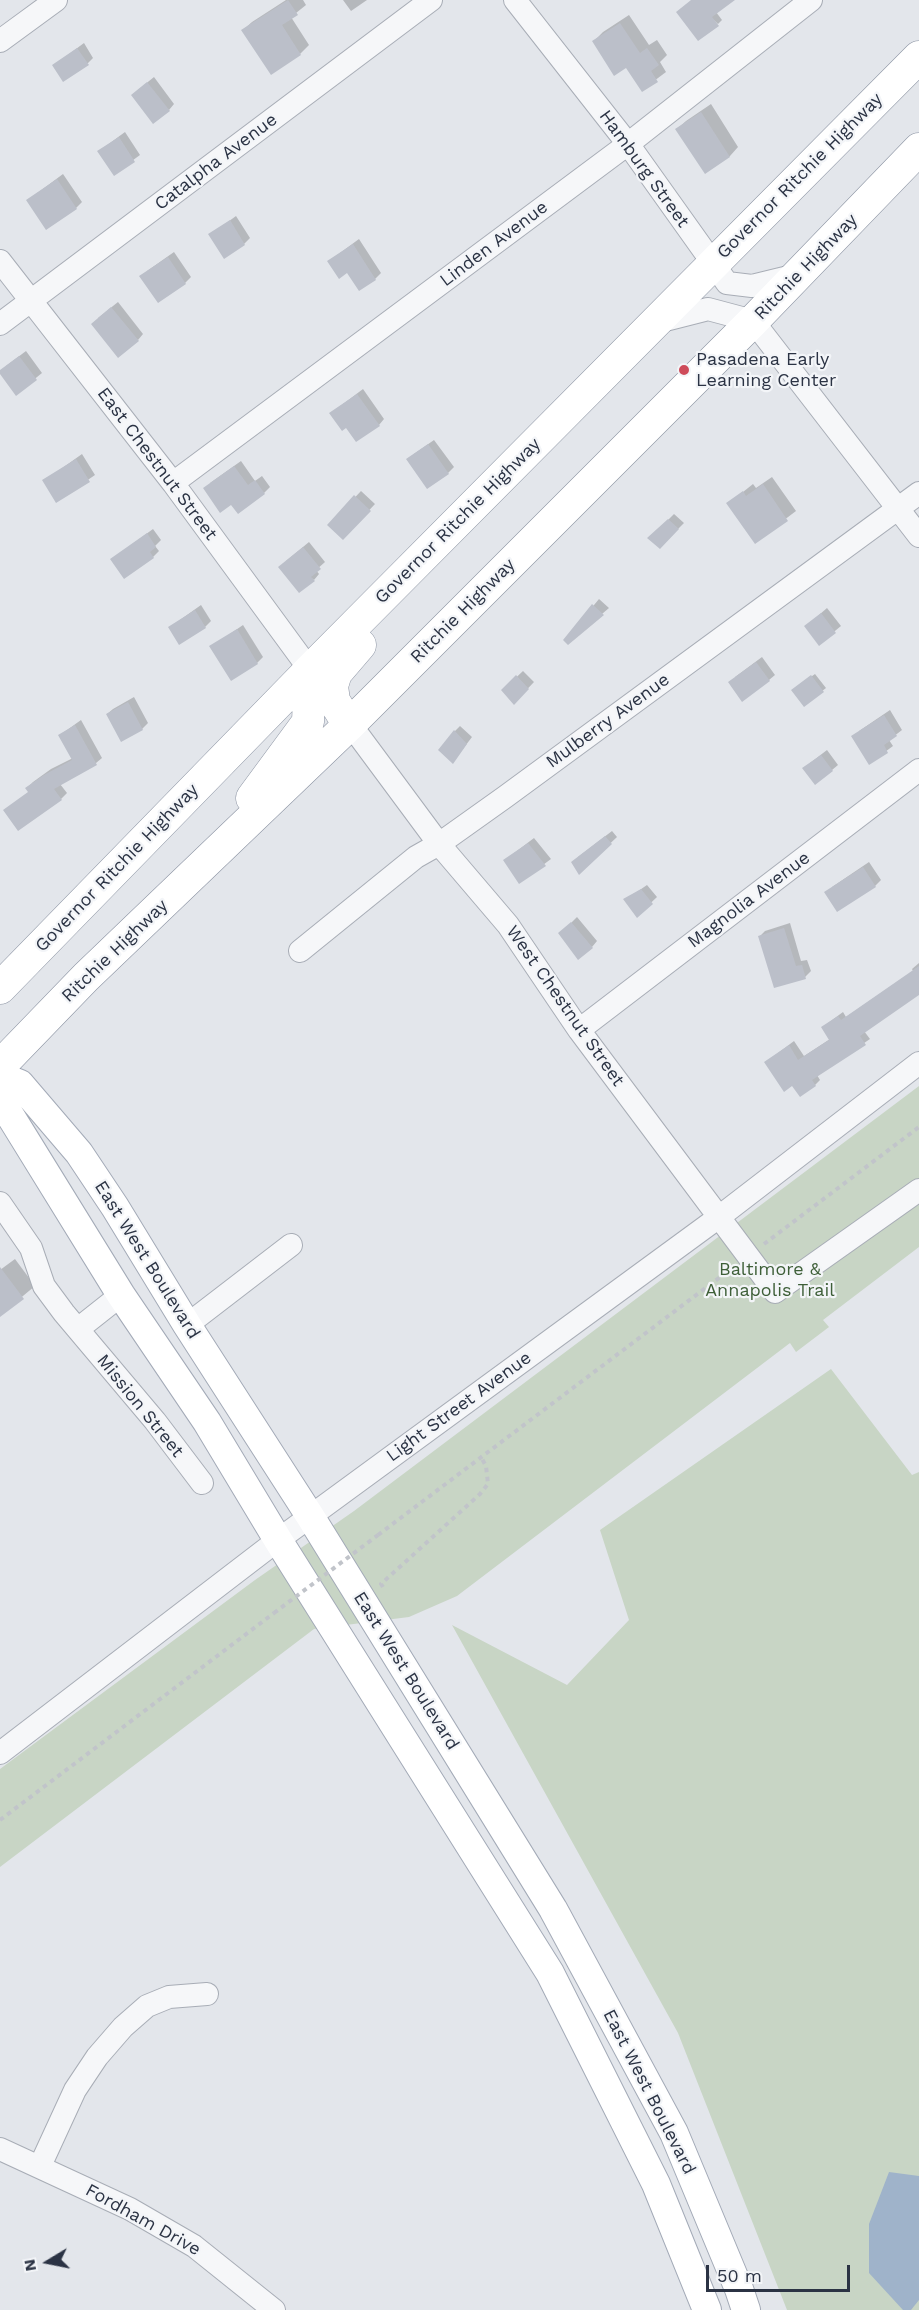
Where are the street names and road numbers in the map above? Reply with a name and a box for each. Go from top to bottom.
street label: Governor Ritchie Highway [713,89,887,263]
street label: Hamburg Street [594,106,694,232]
street label: Catalpha Avenue [150,109,282,215]
street label: Linden Avenue [436,196,552,292]
street label: Ritchie Highway [750,209,862,325]
street label: East Chestnut Street [92,383,222,545]
street label: Governor Ritchie Highway [371,434,545,608]
street label: Ritchie Highway [406,554,520,668]
street label: Mulberry Avenue [542,669,674,773]
street label: Governor Ritchie Highway [31,779,203,957]
street label: Magnolia Avenue [684,847,814,953]
street label: Ritchie Highway [57,895,173,1007]
street label: West Chestnut Street [501,921,629,1091]
street label: East West Boulevard [90,1177,204,1343]
street label: Light Street Avenue [382,1347,536,1467]
street label: Mission Street [92,1350,188,1462]
street label: East West Boulevard [349,1588,463,1754]
street label: East West Boulevard [598,2006,700,2178]
street label: Fordham Drive [82,2179,204,2261]

